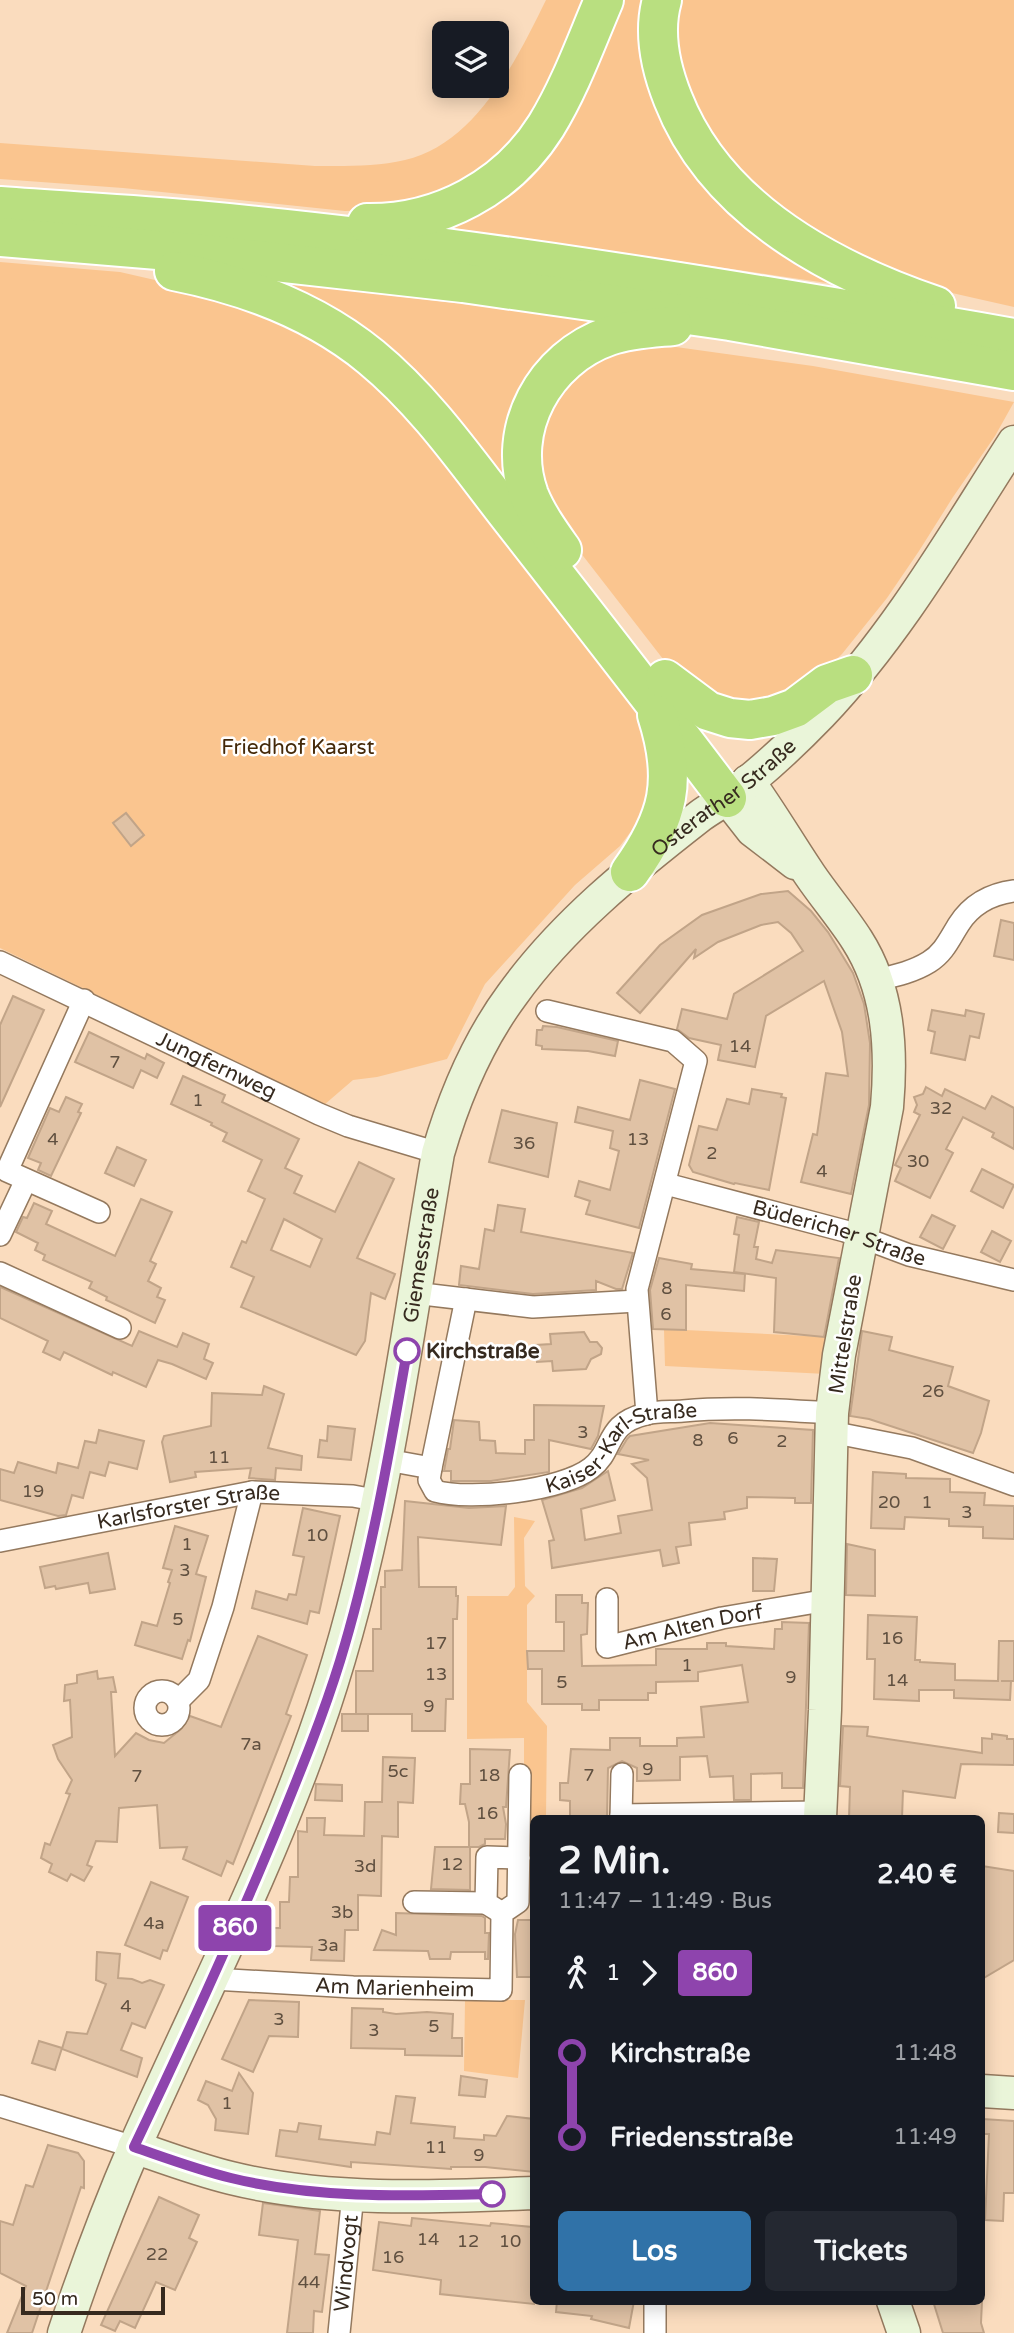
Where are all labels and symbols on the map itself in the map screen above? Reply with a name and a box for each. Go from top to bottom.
street label: Osterather Straße [646,734,802,863]
park label: Friedhof Kaarst [221,735,375,760]
street label: Jungfernweg [152,1026,281,1105]
house number: 14 [729,1035,751,1057]
house number: 7 [109,1051,121,1073]
house number: 1 [192,1089,204,1111]
house number: 32 [930,1097,952,1119]
house number: 4 [47,1128,59,1150]
house number: 13 [627,1128,649,1150]
house number: 36 [513,1132,535,1154]
house number: 2 [706,1142,718,1164]
house number: 30 [907,1150,929,1172]
house number: 4 [816,1160,828,1182]
street label: Giemesstraße [398,1185,445,1325]
street label: Büdericher Straße [750,1195,928,1272]
street label: Mittelstraße [824,1272,867,1396]
house number: 8 [661,1277,673,1299]
house number: 6 [660,1303,672,1325]
marker: Kirchstraße [394,1338,420,1364]
place label: Kirchstraße [426,1339,540,1364]
house number: 26 [922,1380,944,1402]
street label: Kaiser-Karl-Straße [542,1398,698,1499]
house number: 3 [577,1421,589,1443]
house number: 6 [727,1427,739,1449]
house number: 8 [692,1429,704,1451]
house number: 2 [776,1430,788,1452]
house number: 11 [208,1446,230,1468]
house number: 19 [22,1480,44,1502]
street label: Karlsforster Straße [95,1480,281,1535]
house number: 20 [878,1491,900,1513]
house number: 1 [921,1491,933,1513]
house number: 3 [961,1501,973,1523]
house number: 10 [306,1524,328,1546]
house number: 1 [181,1533,193,1555]
house number: 3 [179,1559,191,1581]
street label: Am Alten Dorf [620,1599,765,1656]
house number: 5 [172,1608,184,1630]
house number: 16 [881,1627,903,1649]
house number: 17 [425,1632,447,1654]
house number: 1 [681,1654,693,1676]
house number: 13 [425,1663,447,1685]
house number: 9 [785,1666,797,1688]
house number: 14 [886,1669,908,1691]
house number: 5 [556,1671,568,1693]
house number: 9 [423,1695,435,1717]
house number: 7a [240,1733,262,1755]
house number: 9 [642,1758,654,1780]
house number: 5c [388,1760,408,1782]
house number: 18 [478,1764,500,1786]
house number: 7 [583,1764,595,1786]
house number: 7 [131,1765,143,1787]
house number: 16 [476,1802,498,1824]
house number: 12 [441,1853,463,1875]
house number: 3d [354,1855,376,1877]
house number: 3b [331,1901,353,1923]
line badge: 860 [195,1905,275,1951]
house number: 4a [143,1912,165,1934]
house number: 3a [317,1934,339,1956]
street label: Am Marienheim [314,1973,475,2002]
house number: 4 [120,1995,132,2017]
house number: 3 [273,2008,285,2030]
house number: 5 [428,2015,440,2037]
house number: 3 [368,2019,380,2041]
house number: 1 [221,2092,233,2114]
house number: 11 [425,2136,447,2158]
house number: 9 [473,2144,485,2166]
unlabelled marker [479,2181,505,2207]
street label: Windvogt [329,2214,364,2313]
house number: 14 [417,2228,439,2250]
house number: 12 [457,2230,479,2252]
house number: 10 [499,2230,521,2252]
house number: 22 [146,2243,168,2265]
house number: 16 [382,2246,404,2268]
house number: 44 [298,2271,320,2293]
scale bar [21,2284,164,2316]

